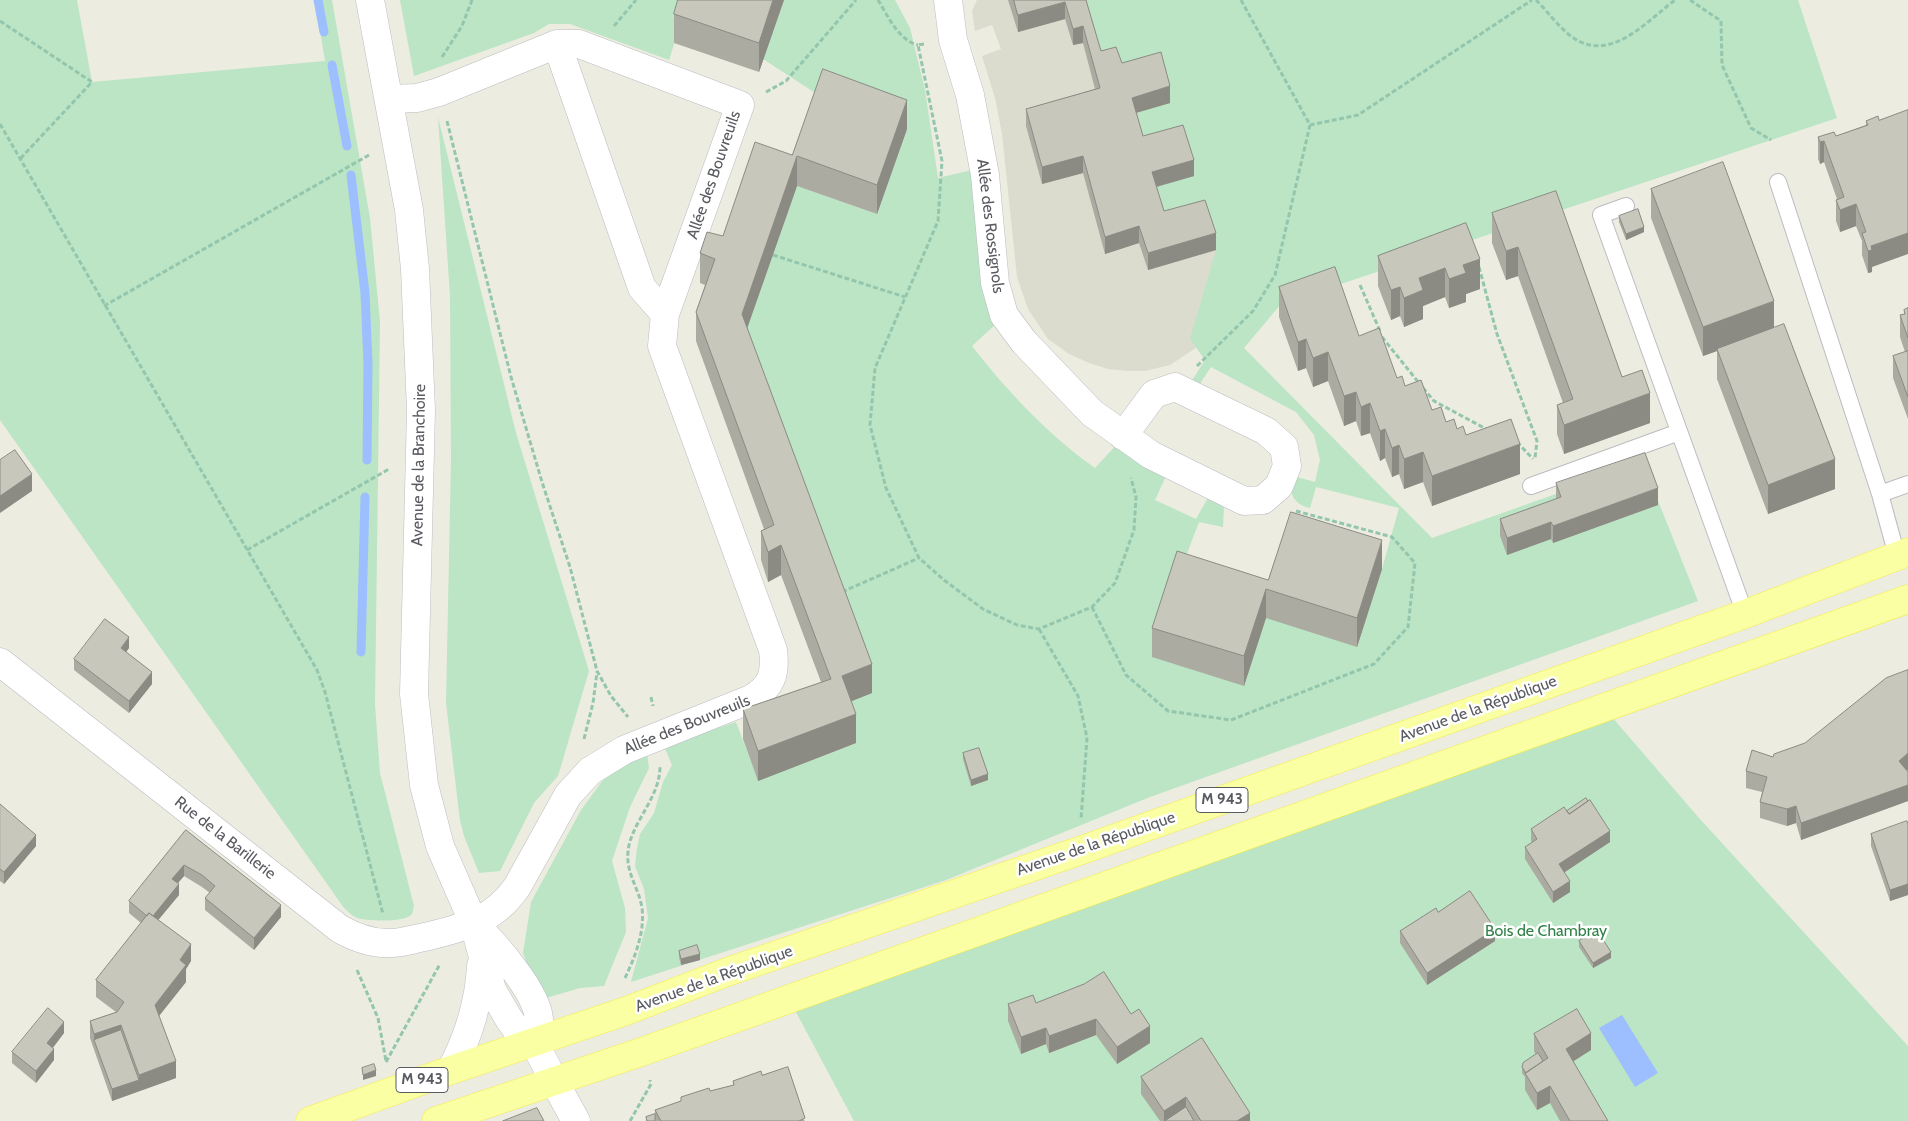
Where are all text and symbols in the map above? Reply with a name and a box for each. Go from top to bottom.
street label: Allée des Bouvreuils [683,108,745,242]
street label: Allée des Rossignols [972,158,1008,294]
street label: Avenue de la Branchoire [408,384,430,546]
street label: Avenue de la République [1397,672,1559,746]
street label: Allée des Bouvreuils [621,691,753,759]
road number: M 943 [1196,788,1248,812]
street label: Rue de la Barillerie [170,792,280,884]
street label: Avenue de la République [1014,808,1178,880]
park label: Bois de Chambray [1485,921,1607,941]
street label: Avenue de la République [633,942,795,1016]
road number: M 943 [396,1068,448,1092]

